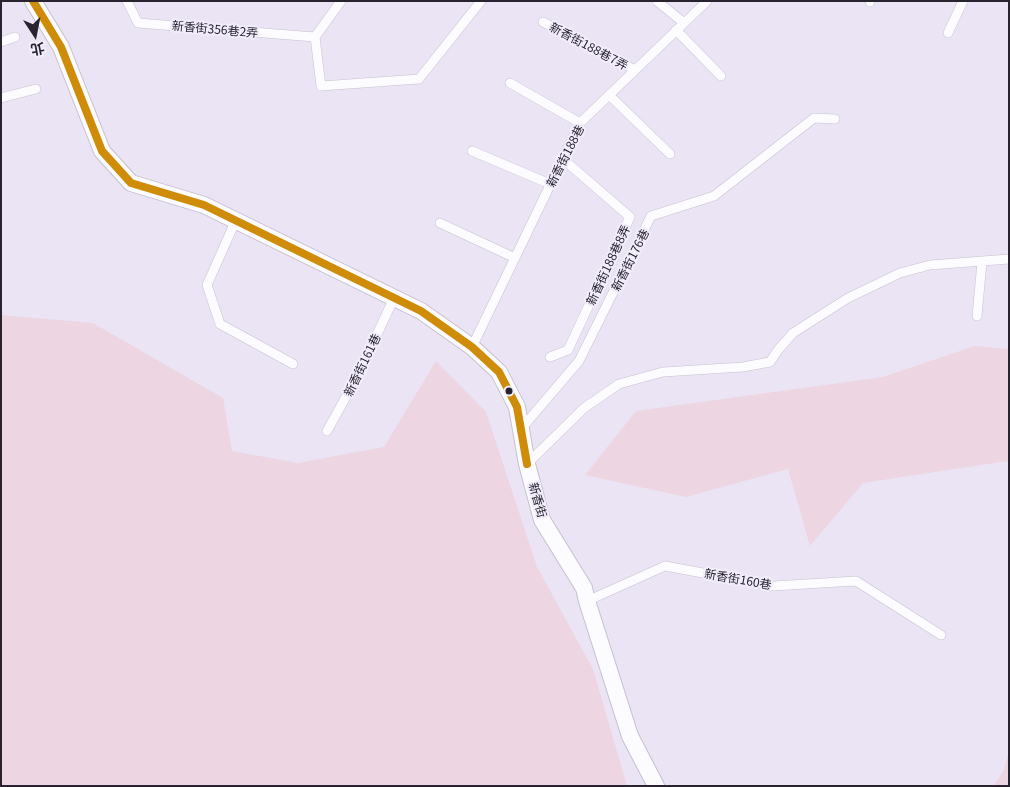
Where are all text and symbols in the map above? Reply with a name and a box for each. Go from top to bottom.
north arrow [10,10,60,60]
street label: 新香街356巷2弄 [171,18,259,40]
street label: 新香街188巷7弄 [547,19,631,73]
text: 北 [29,39,47,61]
street label: 新香街188巷 [543,122,587,190]
street label: 新香街188巷8弄 [583,223,633,307]
street label: 新香街176巷 [608,226,652,294]
street label: 新香街161巷 [341,331,383,399]
unlabelled marker [504,386,514,396]
street label: 新香街 [526,481,550,519]
street label: 新香街160巷 [703,566,773,592]

